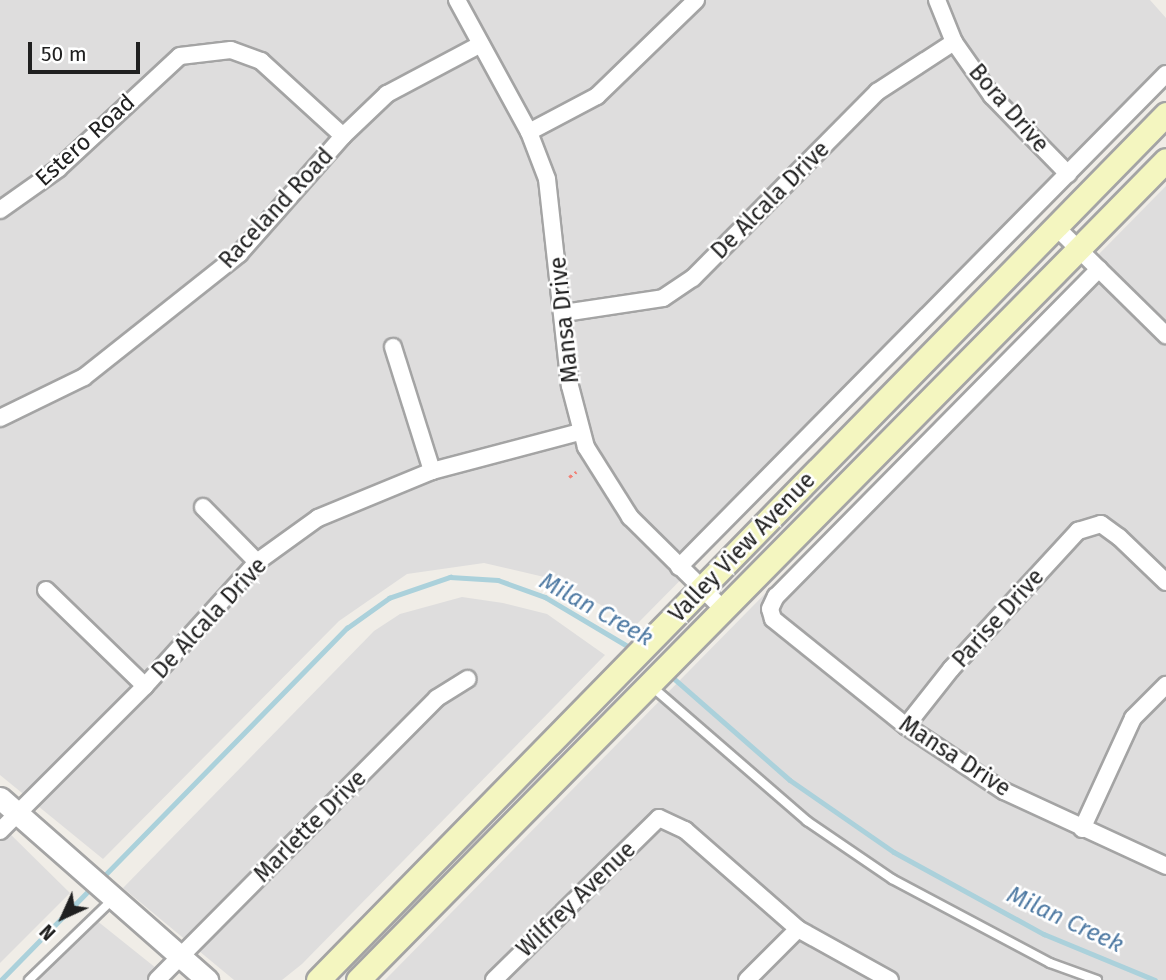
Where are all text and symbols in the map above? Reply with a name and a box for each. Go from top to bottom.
scale bar [32,28,144,72]
text: 50 m [41,41,87,67]
street label: Bora Drive [963,58,1055,158]
street label: Estero Road [30,88,140,192]
street label: De Alcala Drive [705,135,835,265]
street label: Raceland Road [213,142,339,274]
street label: Mansa Drive [544,255,584,385]
street label: Valley View Avenue [663,466,821,628]
street label: De Alcala Drive [146,552,272,684]
street label: Parise Drive [946,563,1050,673]
water label: Milan Creek [534,567,658,653]
street label: Mansa Drive [894,710,1016,802]
street label: Marlette Drive [248,764,372,888]
street label: Wilfrey Avenue [511,835,641,963]
water label: Milan Creek [1002,881,1128,959]
north arrow [28,882,98,952]
text: N [35,920,60,945]

